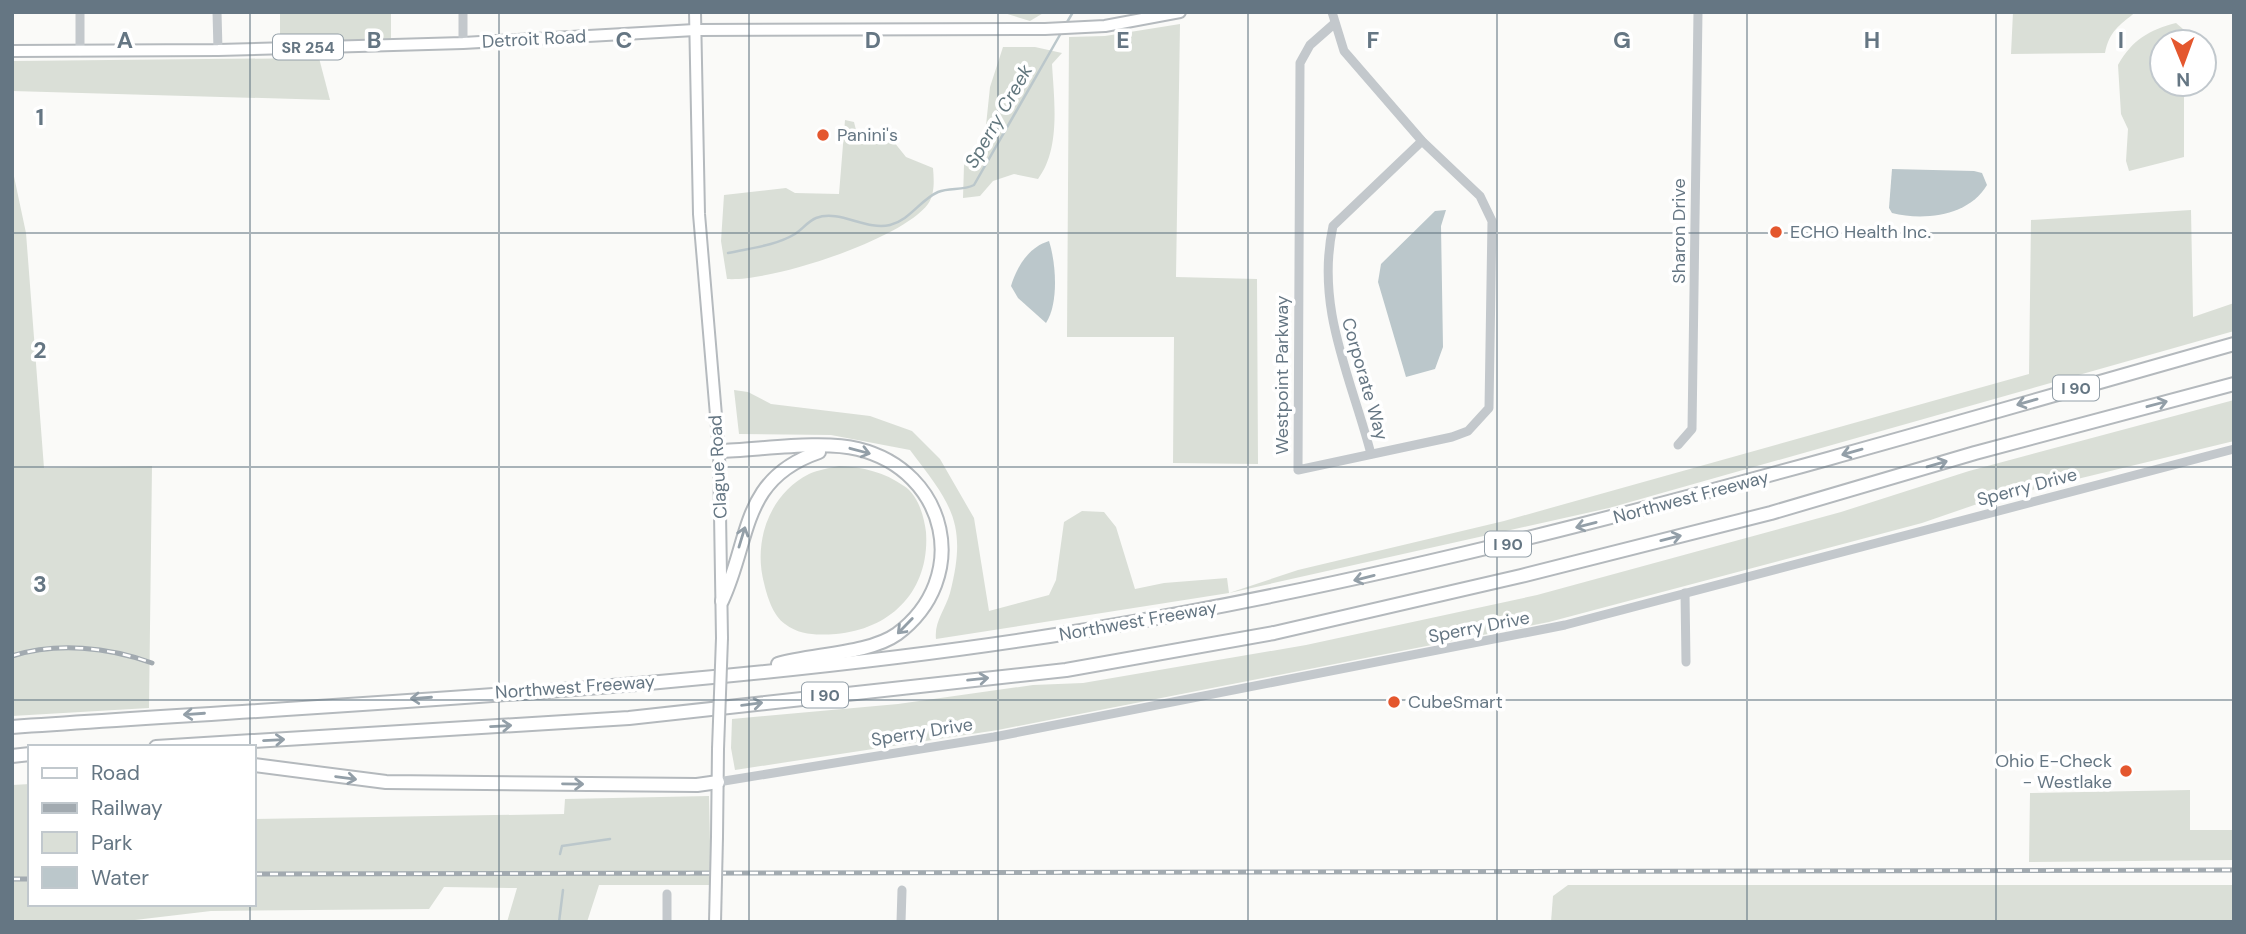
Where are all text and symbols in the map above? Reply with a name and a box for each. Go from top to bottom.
street label: Detroit Road [481,24,587,54]
text: A [117,25,133,55]
text: B [367,25,381,55]
text: C [616,25,632,55]
text: D [865,25,881,55]
text: E [1116,25,1130,55]
text: F [1367,25,1380,55]
text: G [1613,25,1631,55]
text: H [1864,25,1880,55]
text: I [2118,25,2124,55]
north arrow [2148,28,2218,98]
road number: SR 254 [273,34,343,60]
water label: Sperry Creek [959,60,1038,173]
text: N [2176,67,2190,92]
text: 1 [36,102,44,132]
place label: Panini's [837,123,898,147]
marker: Panini's [815,127,831,143]
street label: Sharon Drive [1667,178,1691,284]
place label: ECHO Health Inc. [1790,220,1931,244]
marker: ECHO Health Inc. [1768,224,1784,240]
street label: Westpoint Parkway [1270,295,1294,455]
street label: Corporate Way [1336,315,1394,443]
text: 2 [33,335,47,365]
road number: I 90 [2053,376,2099,400]
one-way arrow [2016,397,2038,410]
one-way arrow [2145,397,2168,410]
street label: Clague Road [703,414,733,520]
one-way arrow [849,445,871,458]
one-way arrow [1841,446,1863,459]
one-way arrow [1926,456,1948,469]
street label: Sperry Drive [1974,462,2080,512]
street label: Northwest Freeway [1610,465,1772,529]
one-way arrow [1575,519,1598,532]
one-way arrow [737,526,750,548]
road number: I 90 [1485,531,1531,556]
one-way arrow [1659,531,1682,544]
text: 3 [33,569,47,599]
one-way arrow [1354,572,1376,585]
street label: Northwest Freeway [1057,595,1219,647]
street label: Sperry Drive [1426,605,1532,649]
one-way arrow [896,617,913,634]
street label: Northwest Freeway [494,669,656,705]
one-way arrow [966,672,988,685]
road number: I 90 [802,682,848,708]
place label: CubeSmart [1408,690,1503,714]
one-way arrow [410,692,433,705]
marker: CubeSmart [1386,694,1402,710]
one-way arrow [740,697,762,710]
one-way arrow [183,708,206,721]
street label: Sperry Drive [869,712,975,752]
one-way arrow [489,719,511,732]
one-way arrow [262,733,285,746]
legend [28,745,256,906]
place label: Ohio E-Check - Westlake [1995,749,2112,794]
text: Road [91,759,140,787]
marker: Ohio E-Check - Westlake [2118,763,2134,779]
one-way arrow [334,771,356,784]
one-way arrow [561,777,584,791]
text: Railway [91,794,163,822]
text: Park [91,829,133,857]
text: Water [91,864,149,892]

